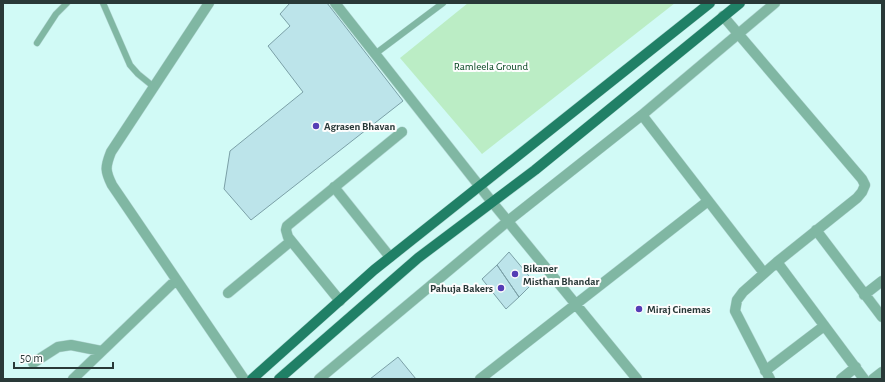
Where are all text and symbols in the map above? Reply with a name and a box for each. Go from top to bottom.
park label: Ramleela Ground [454,61,528,72]
marker: Agrasen Bhavan [311,121,321,131]
place label: Agrasen Bhavan [324,121,395,132]
place label: Bikaner Misthan Bhandar [523,263,599,287]
marker: Bikaner Misthan Bhandar [510,269,520,279]
place label: Pahuja Bakers [430,283,493,294]
marker: Pahuja Bakers [496,283,506,293]
marker: Miraj Cinemas [634,304,644,314]
place label: Miraj Cinemas [647,304,710,315]
scale bar [14,344,113,370]
text: 50 m [20,352,43,364]

